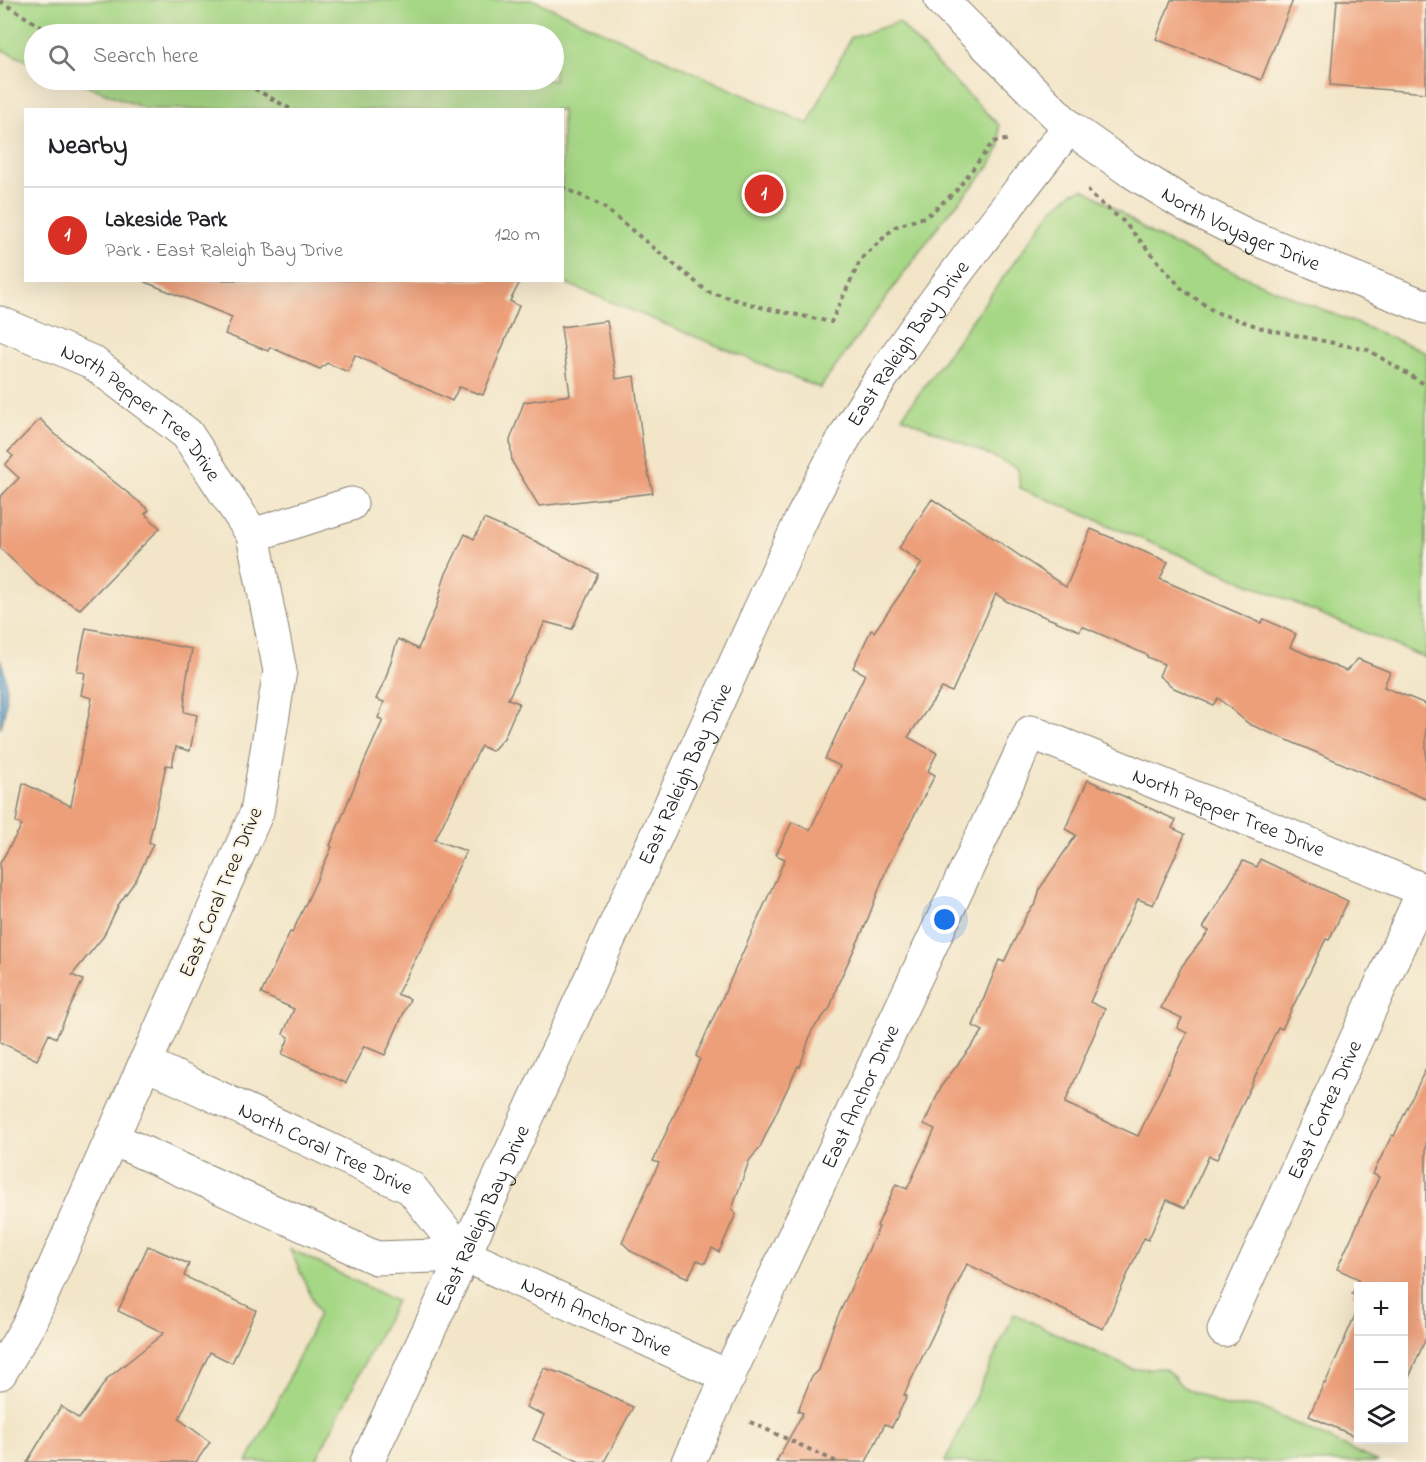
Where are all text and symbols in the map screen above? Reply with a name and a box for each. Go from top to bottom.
search box [24,24,564,90]
icon: search [45,41,78,74]
text: Search here [93,41,198,73]
text: Nearby [48,128,127,166]
pin: 1 [744,172,783,216]
street label: North Voyager Drive [1155,180,1325,280]
text: Lakeside Park [105,205,227,237]
text: 1 [64,221,71,250]
text: 120 m [495,221,540,250]
text: Park · East Raleigh Bay Drive [105,237,343,266]
street label: East Raleigh Bay Drive [841,254,978,433]
street label: North Pepper Tree Drive [56,337,227,488]
street label: East Raleigh Bay Drive [632,678,741,870]
street label: North Pepper Tree Drive [1128,761,1329,866]
street label: East Coral Tree Drive [172,802,272,983]
your location [930,905,959,934]
street label: East Anchor Drive [815,1020,909,1174]
street label: East Cortez Drive [1281,1035,1371,1185]
street label: North Coral Tree Drive [233,1096,418,1204]
street label: East Raleigh Bay Drive [429,1120,539,1312]
street label: North Anchor Drive [515,1270,677,1366]
map controls [1354,1282,1408,1444]
button: + [1354,1282,1408,1336]
button: − [1354,1336,1408,1390]
button: layers [1354,1390,1408,1444]

